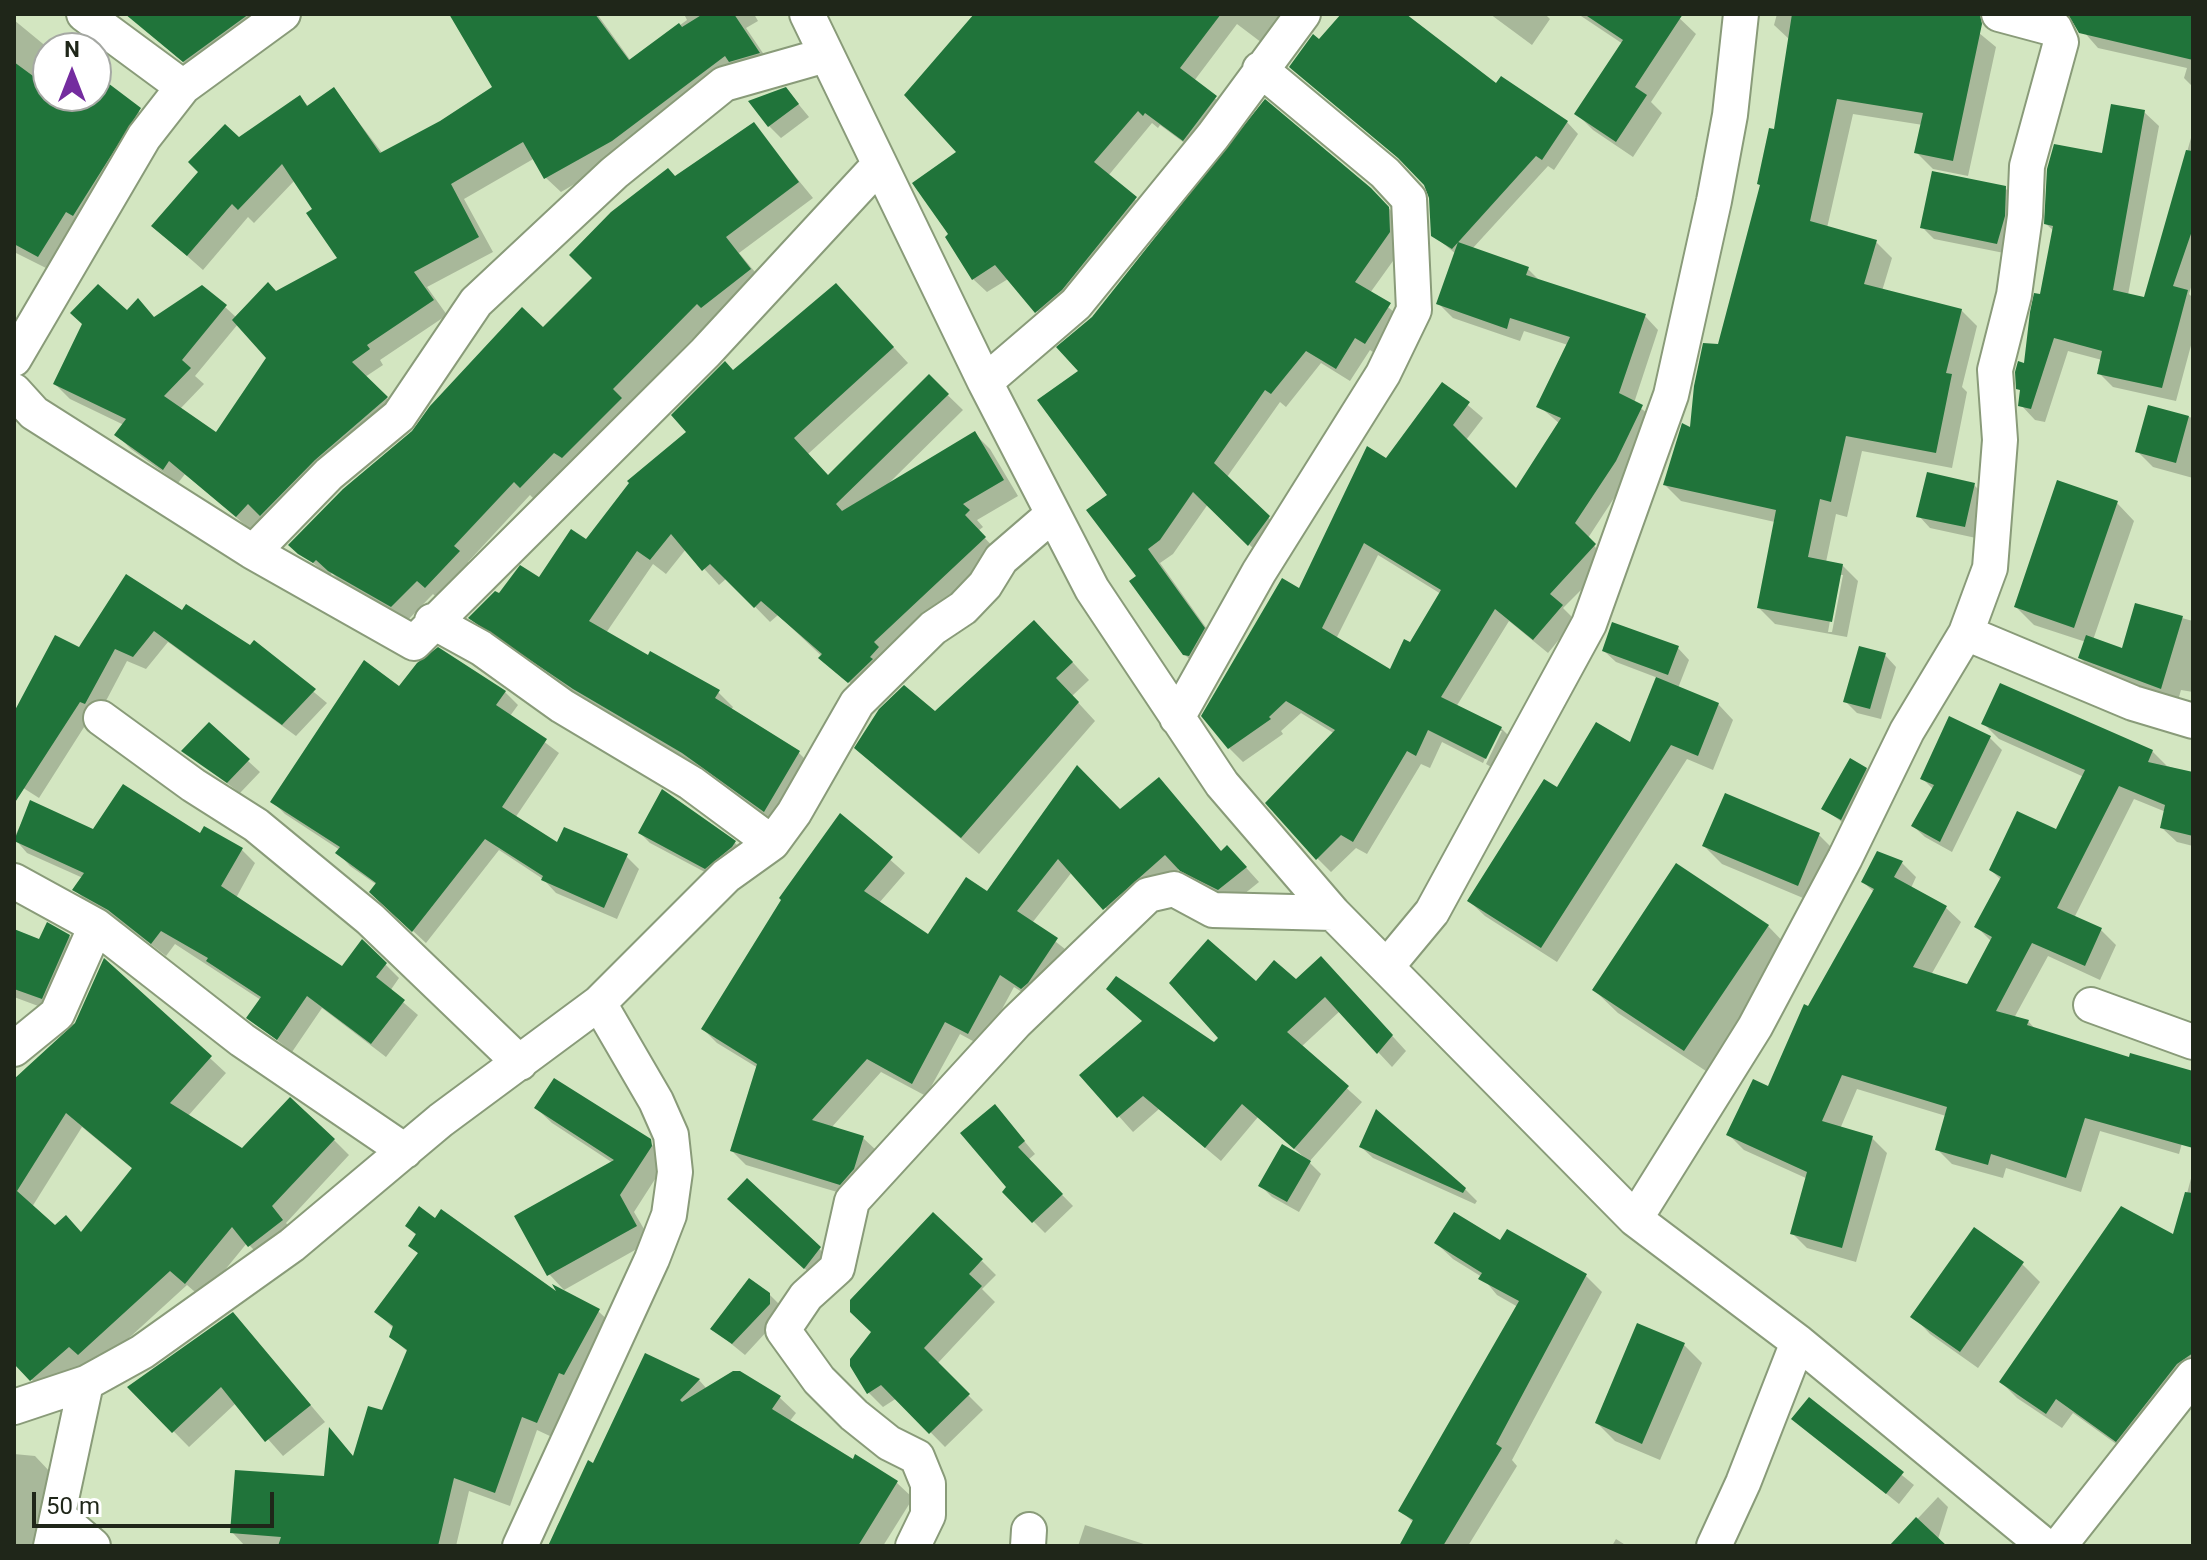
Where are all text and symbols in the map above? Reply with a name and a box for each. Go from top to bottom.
north arrow [32,32,112,112]
text: N [64,37,80,62]
scale bar [36,1476,278,1526]
text: 50 m [46,1492,100,1520]

